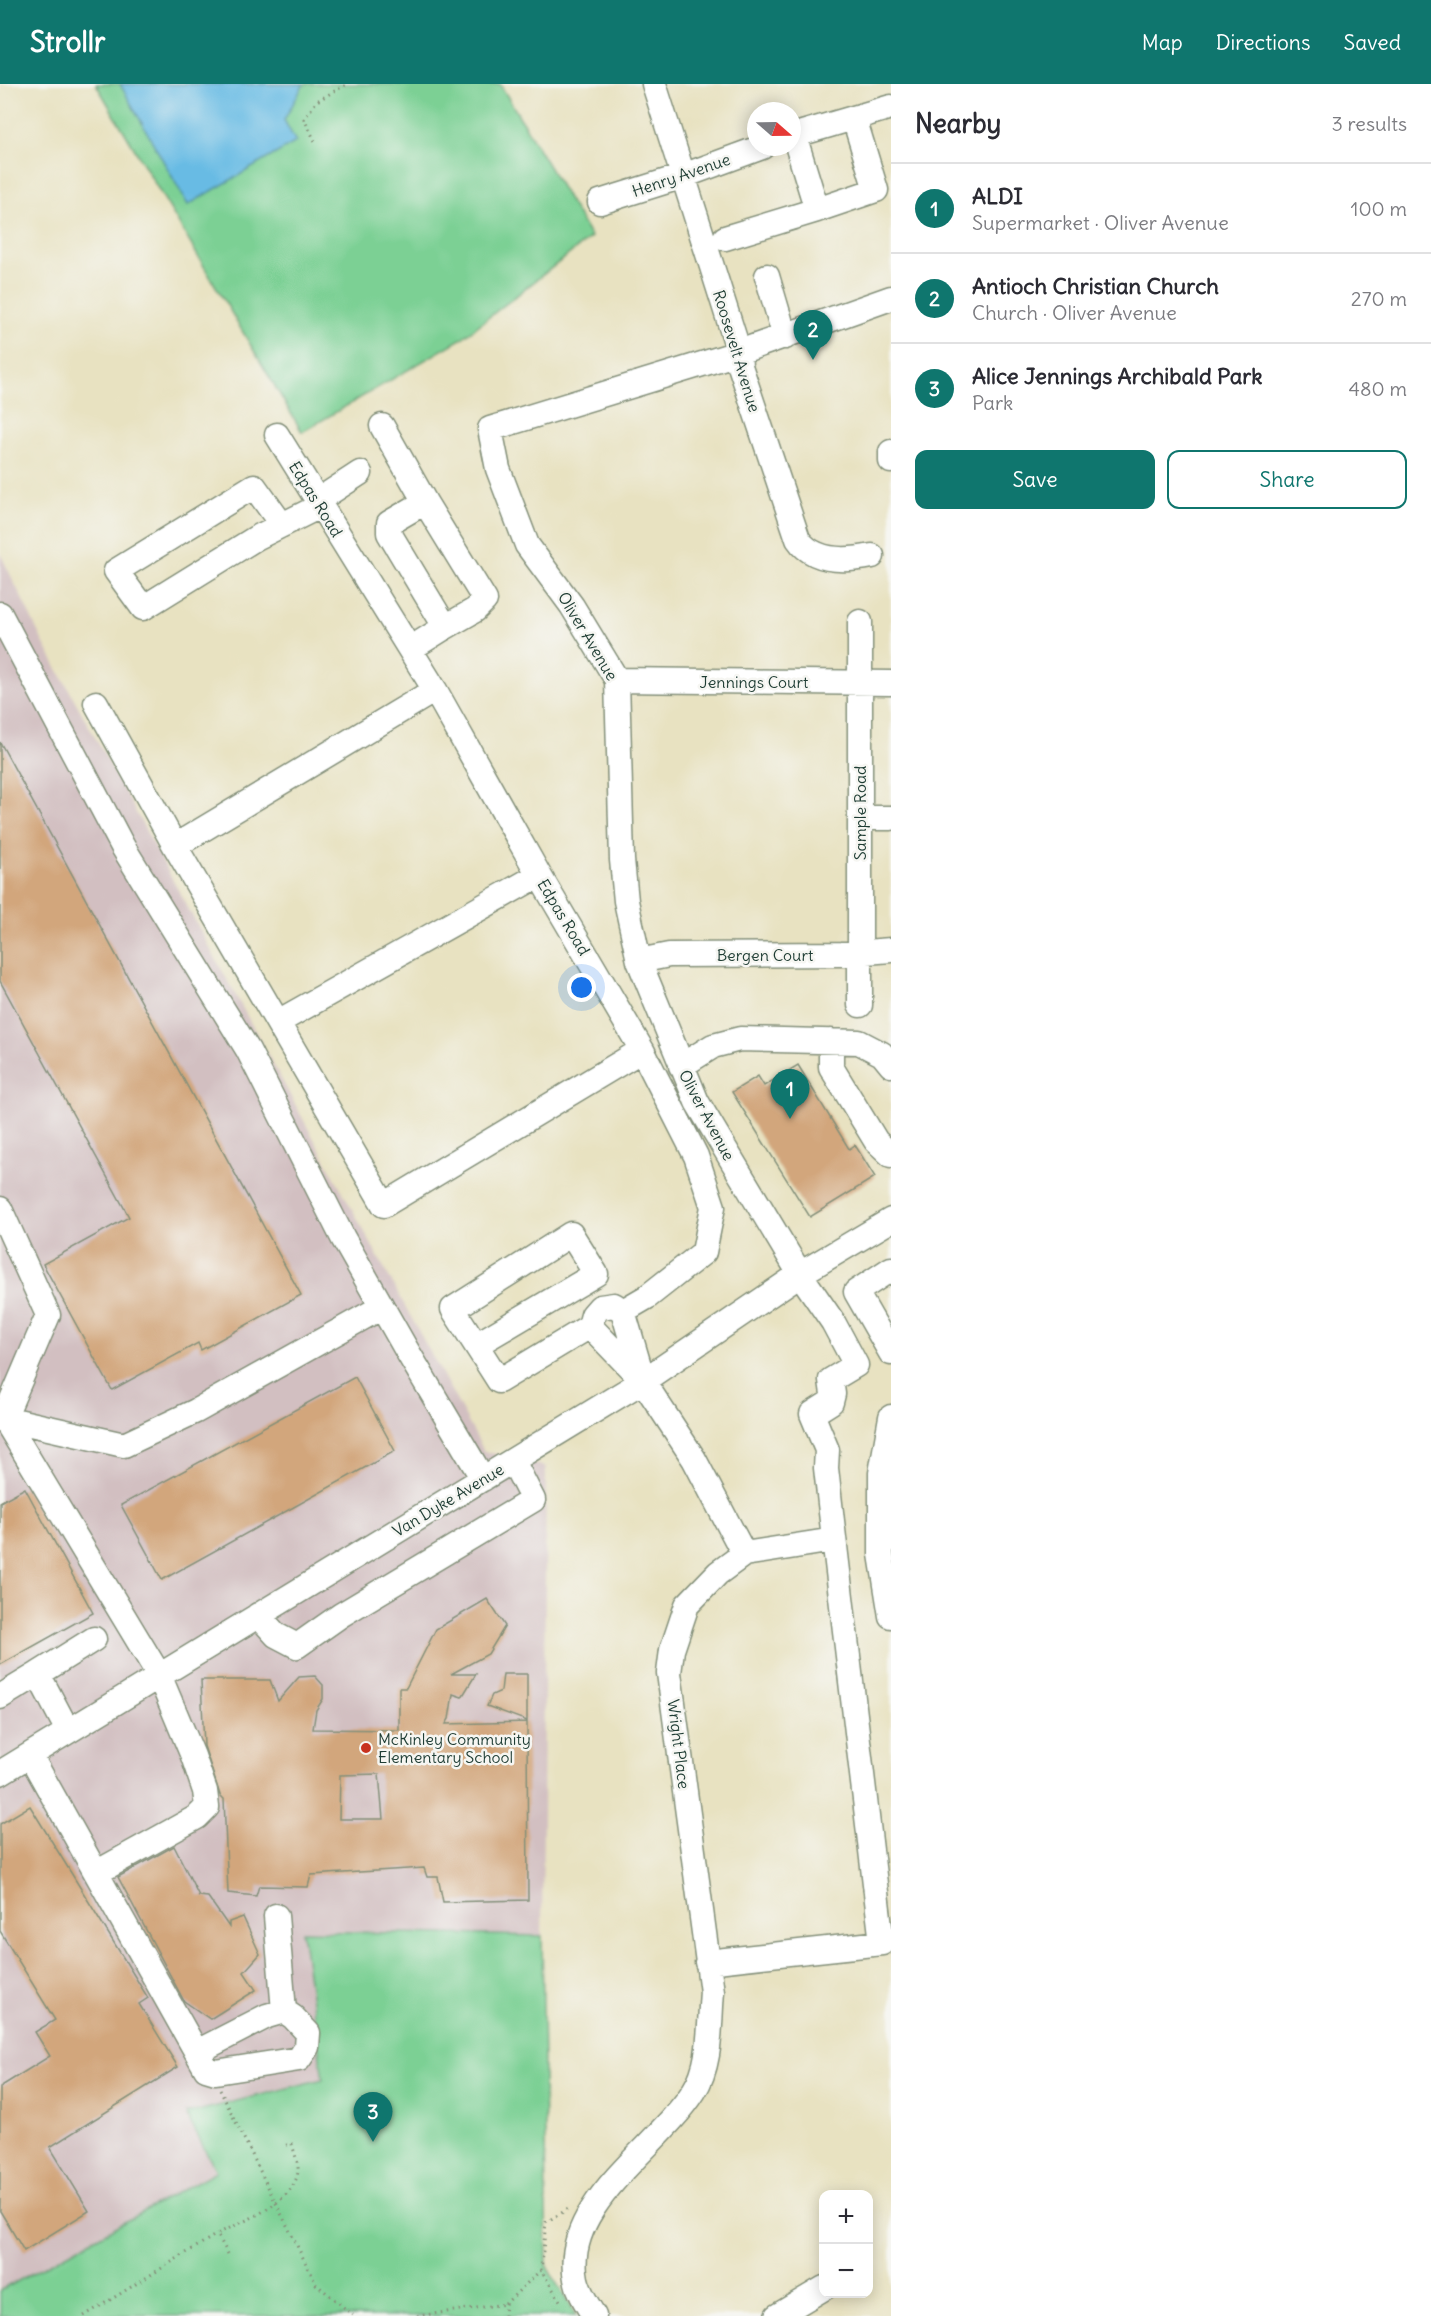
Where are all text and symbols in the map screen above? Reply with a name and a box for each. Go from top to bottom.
text: Strollr [30,24,105,60]
text: Map [1142,29,1183,56]
text: Directions [1216,29,1310,56]
text: Saved [1343,29,1401,56]
north arrow [747,102,801,156]
text: Nearby [915,107,1001,140]
text: 3 results [1331,111,1407,136]
street label: Henry Avenue [629,149,733,201]
text: ALDI [972,182,1023,210]
text: 1 [931,196,938,221]
text: 100 m [1350,196,1407,221]
text: Supermarket · Oliver Avenue [972,210,1229,235]
text: Antioch Christian Church [972,272,1219,300]
text: 2 [929,286,940,311]
text: 270 m [1351,286,1407,311]
street label: Roosevelt Avenue [709,287,765,415]
text: Church · Oliver Avenue [972,300,1177,325]
pin: 2 [794,310,832,360]
text: Alice Jennings Archibald Park [972,362,1263,390]
text: 3 [929,376,940,401]
text: 480 m [1348,376,1407,401]
text: Park [972,390,1013,415]
button: Save [915,450,1155,509]
button: Share [1167,450,1407,509]
street label: Edpas Road [285,457,347,541]
street label: Oliver Avenue [554,588,622,684]
street label: Jennings Court [700,672,809,692]
street label: Sample Road [850,766,870,860]
street label: Edpas Road [533,875,595,959]
street label: Bergen Court [717,945,814,965]
your location [567,973,596,1002]
street label: Oliver Avenue [675,1066,739,1164]
pin: 1 [770,1070,810,1119]
street label: Van Dyke Avenue [389,1459,507,1541]
street label: Wright Place [664,1698,694,1790]
place label: McKinley Community Elementary School [378,1729,531,1767]
marker: McKinley Community Elementary School [359,1741,373,1755]
pin: 3 [354,2092,392,2142]
map controls [819,2190,873,2298]
button: + [819,2190,873,2244]
button: − [819,2244,873,2298]

